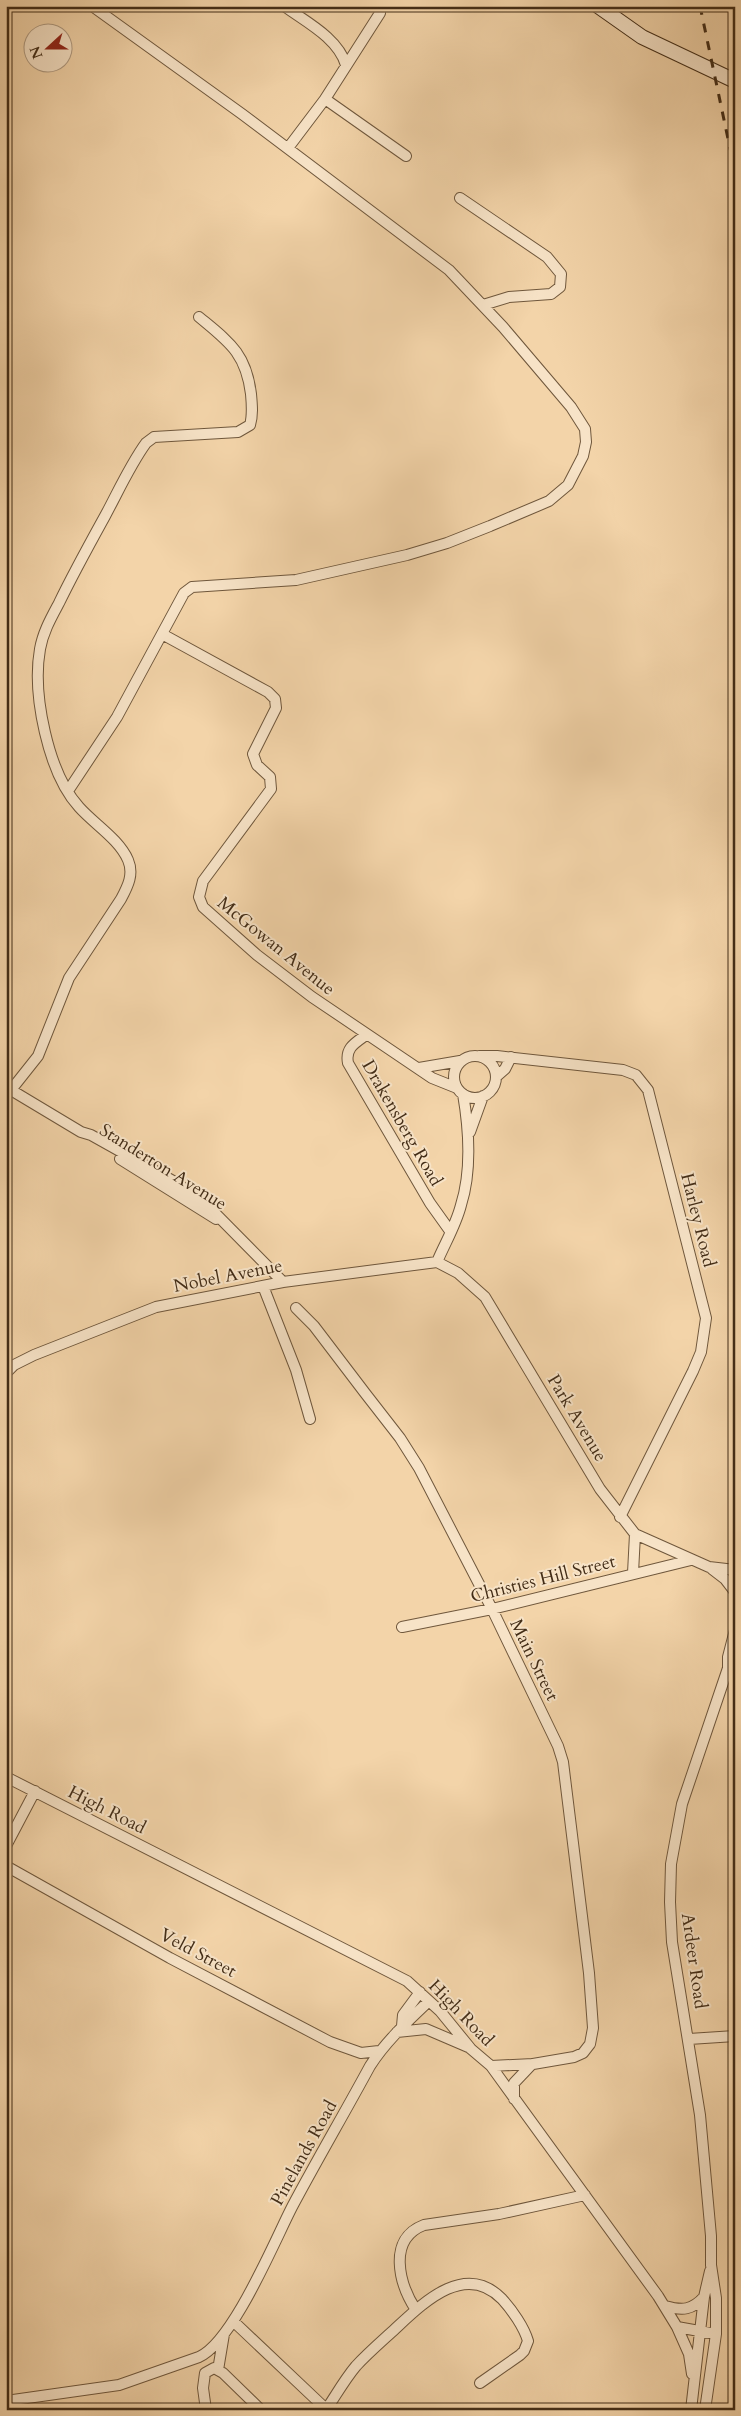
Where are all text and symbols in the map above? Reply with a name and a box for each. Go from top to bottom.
north arrow [22,22,72,72]
text: N [25,43,47,62]
street label: McGowan Avenue [212,891,340,1001]
street label: Drakensberg Road [356,1055,449,1191]
street label: Standerton Avenue [95,1118,231,1216]
street label: Harley Road [674,1170,722,1270]
street label: Nobel Avenue [171,1253,285,1299]
street label: Park Avenue [541,1370,613,1466]
street label: Christies Hill Street [468,1549,618,1609]
street label: Main Street [503,1615,565,1705]
street label: High Road [64,1780,151,1841]
street label: Ardeer Road [675,1912,713,2011]
street label: Veld Street [155,1922,241,1984]
street label: High Road [423,1974,500,2052]
street label: Pinelands Road [265,2096,343,2210]

